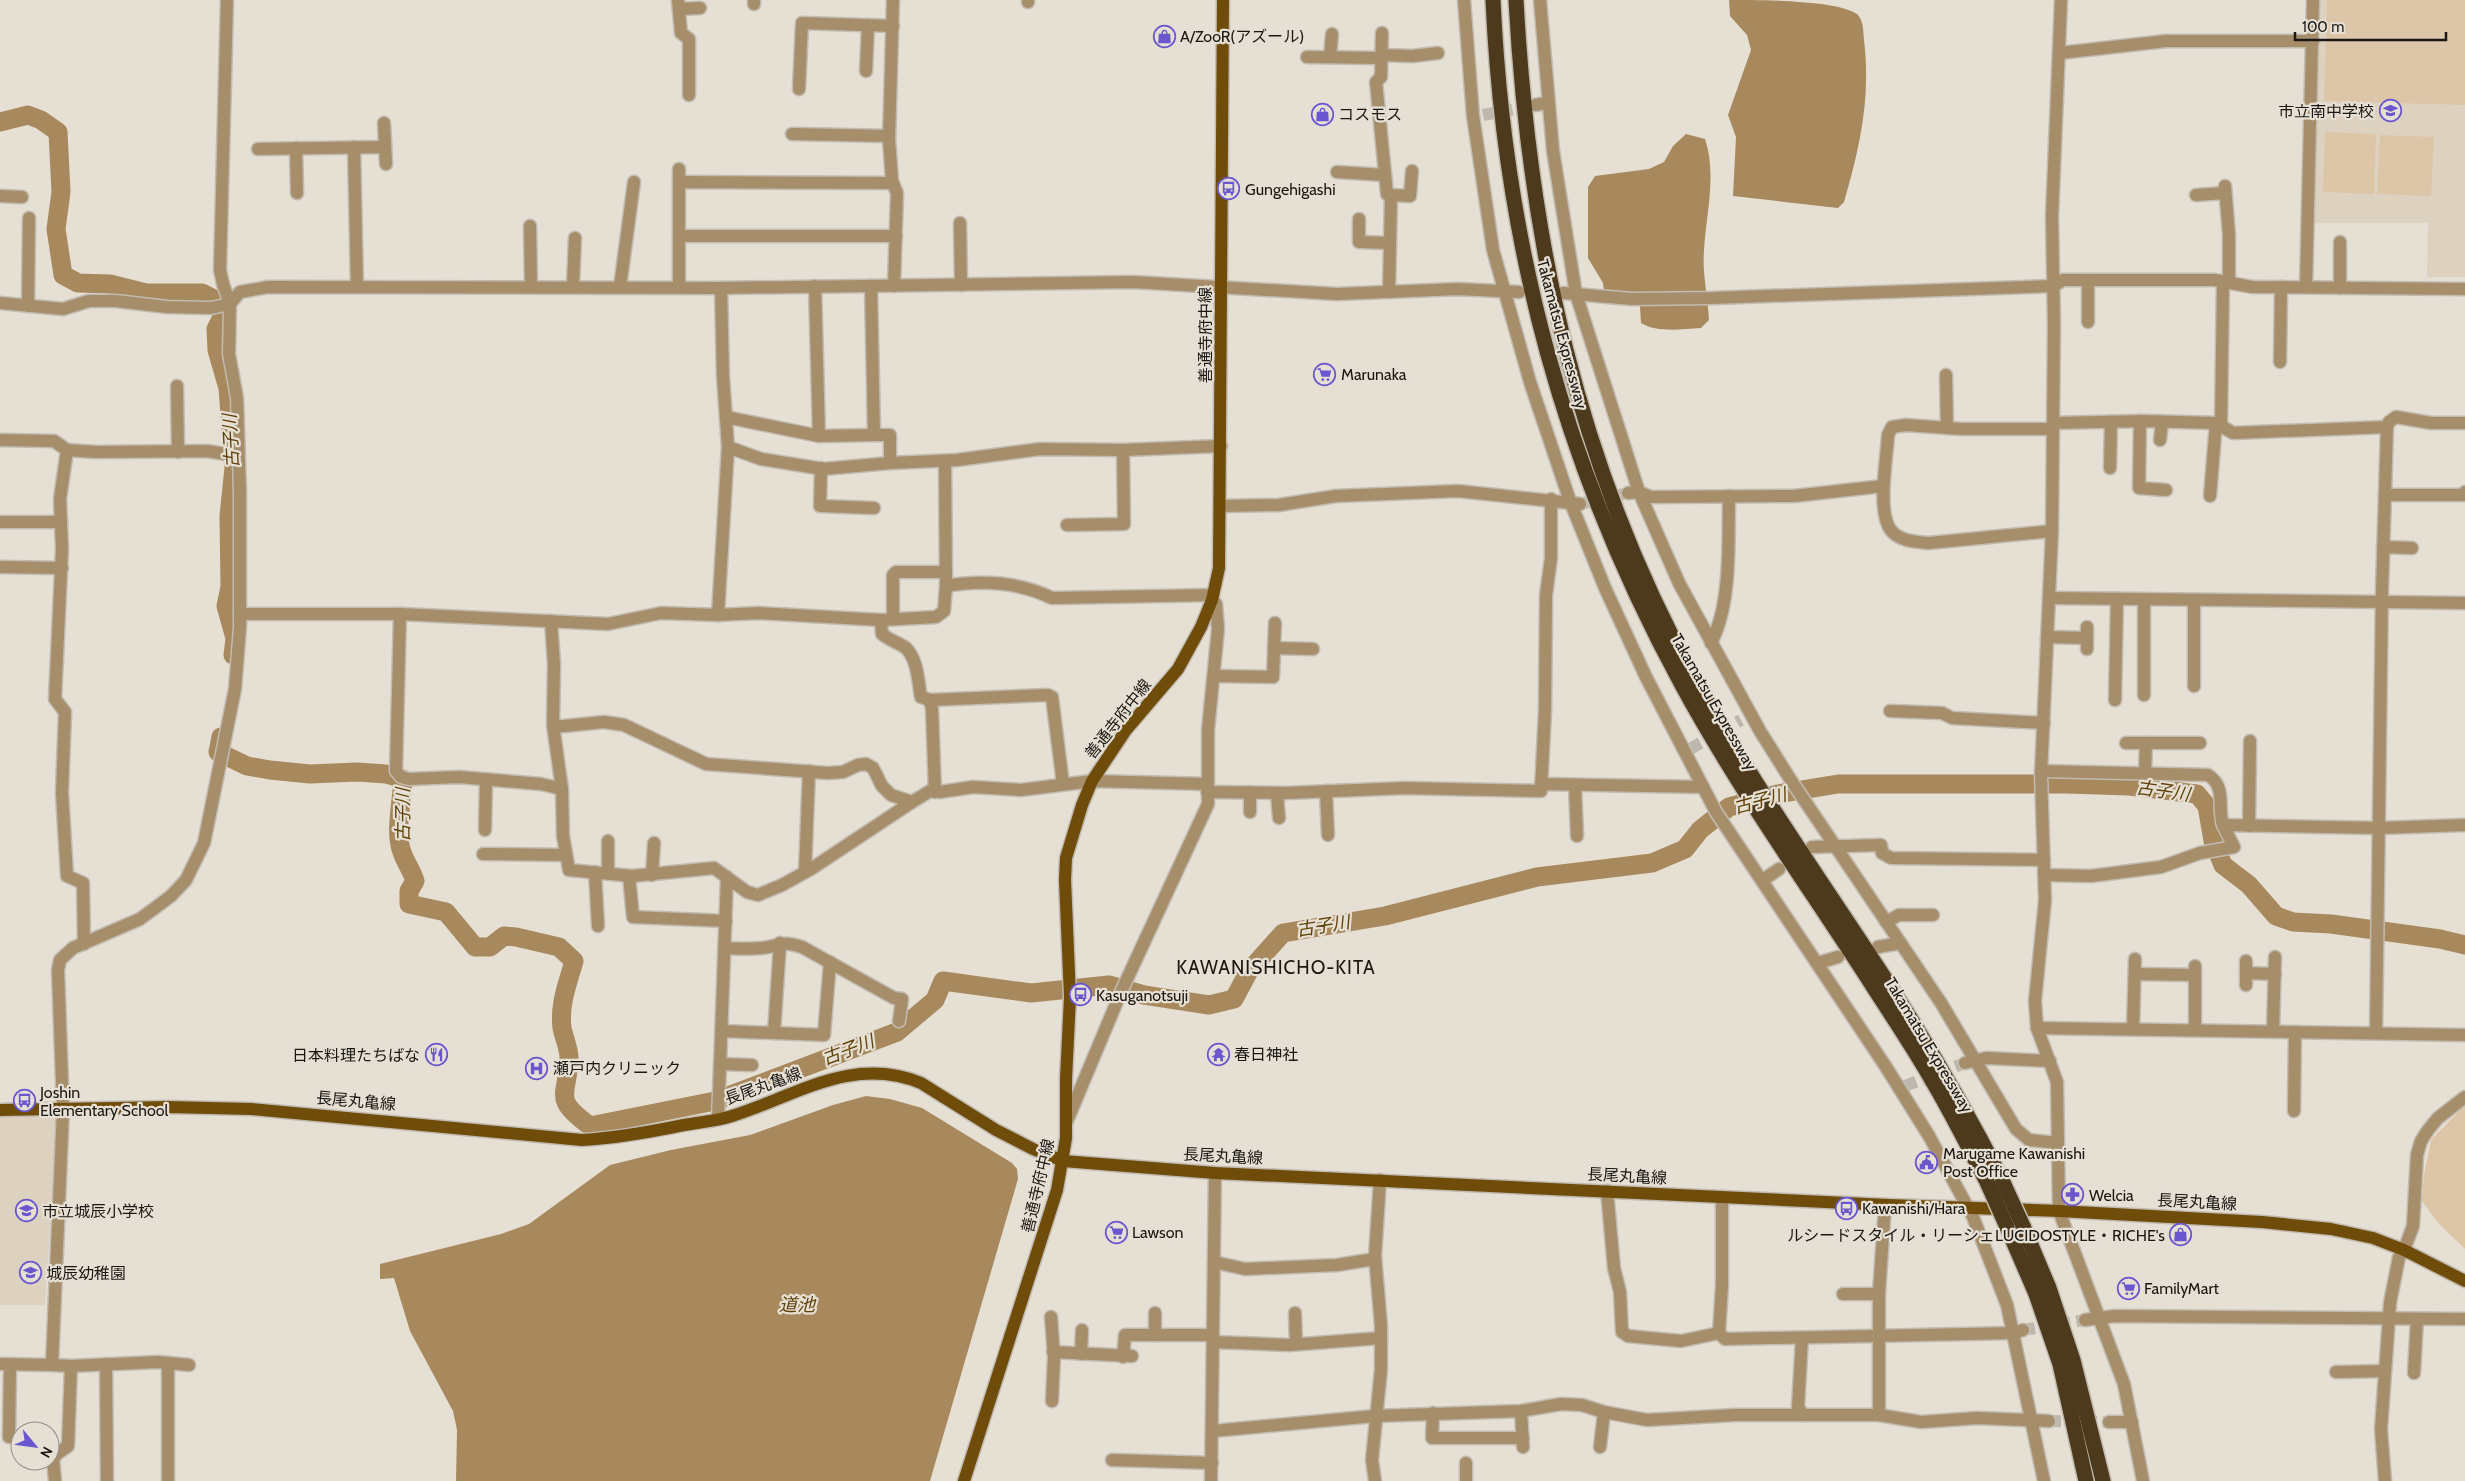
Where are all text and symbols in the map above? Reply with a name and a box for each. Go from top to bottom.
scale bar [2295,10,2446,42]
text: 100 m [2302,18,2344,36]
shop icon: A/ZooR(アズール) [1152,24,1176,48]
place label: A/ZooR(アズール) [1180,27,1304,46]
school or university icon: 市立南中学校 [2378,99,2402,123]
shop icon: コスモス [1310,102,1334,126]
place label: 市立南中学校 [2278,102,2374,121]
place label: コスモス [1338,105,1402,124]
bus stop icon: Gungehigashi [1217,177,1241,201]
place label: Gungehigashi [1245,180,1336,199]
street label: Takamatsu Expressway [1533,257,1591,411]
street label: 善通寺府中線 [1196,287,1215,383]
supermarket icon: Marunaka [1313,362,1337,386]
place label: Marunaka [1341,365,1407,384]
water label: 古子川 [218,411,243,469]
street label: Takamatsu Expressway [1667,630,1761,774]
street label: 善通寺府中線 [1081,675,1155,763]
water label: 古子川 [2135,776,2193,806]
water label: 古子川 [1731,783,1791,819]
water label: 古子川 [392,786,414,842]
water label: 古子川 [1295,911,1353,941]
district label: KAWANISHICHO-KITA [1176,956,1376,979]
street label: Takamatsu Expressway [1881,974,1977,1116]
bus stop icon: Kasuganotsuji [1068,983,1092,1007]
place label: Kasuganotsuji [1096,986,1188,1005]
water label: 古子川 [819,1029,879,1070]
temple icon: 春日神社 [1206,1042,1230,1066]
restaurant icon: 日本料理たちばな [424,1043,448,1067]
place label: 春日神社 [1234,1045,1298,1064]
place label: 日本料理たちばな [292,1046,420,1065]
hospital icon: 瀬戸内クリニック [525,1056,549,1080]
place label: 瀬戸内クリニック [553,1059,681,1078]
street label: 長尾丸亀線 [722,1063,804,1109]
place label: Joshin Elementary School [39,1083,168,1120]
street label: 長尾丸亀線 [315,1088,397,1114]
bus stop icon: Joshin Elementary School [12,1089,36,1113]
street label: 善通寺府中線 [1018,1137,1058,1235]
street label: 長尾丸亀線 [1183,1144,1263,1168]
place label: Marugame Kawanishi Post Office [1943,1144,2085,1181]
public building icon: Marugame Kawanishi Post Office [1915,1150,1939,1174]
street label: 長尾丸亀線 [1587,1164,1667,1188]
pharmacy icon: Welcia [2061,1183,2085,1207]
place label: Welcia [2089,1186,2134,1205]
street label: 長尾丸亀線 [2157,1190,2237,1214]
bus stop icon: Kawanishi/Hara [1834,1196,1858,1220]
school or university icon: 市立城辰小学校 [14,1199,38,1223]
place label: Kawanishi/Hara [1862,1199,1966,1218]
place label: 市立城辰小学校 [42,1202,154,1221]
supermarket icon: Lawson [1104,1220,1128,1244]
place label: Lawson [1132,1223,1184,1242]
shop icon: ルシードスタイル・リーシェLUCIDOSTYLE・RICHE's [2169,1223,2193,1247]
place label: ルシードスタイル・リーシェLUCIDOSTYLE・RICHE's [1787,1226,2165,1245]
school or university icon: 城辰幼稚園 [18,1261,42,1285]
place label: 城辰幼稚園 [46,1264,126,1283]
supermarket icon: FamilyMart [2116,1276,2140,1300]
place label: FamilyMart [2144,1279,2220,1298]
water label: 道池 [779,1294,817,1316]
north arrow [10,1421,60,1471]
text: N [36,1444,57,1461]

